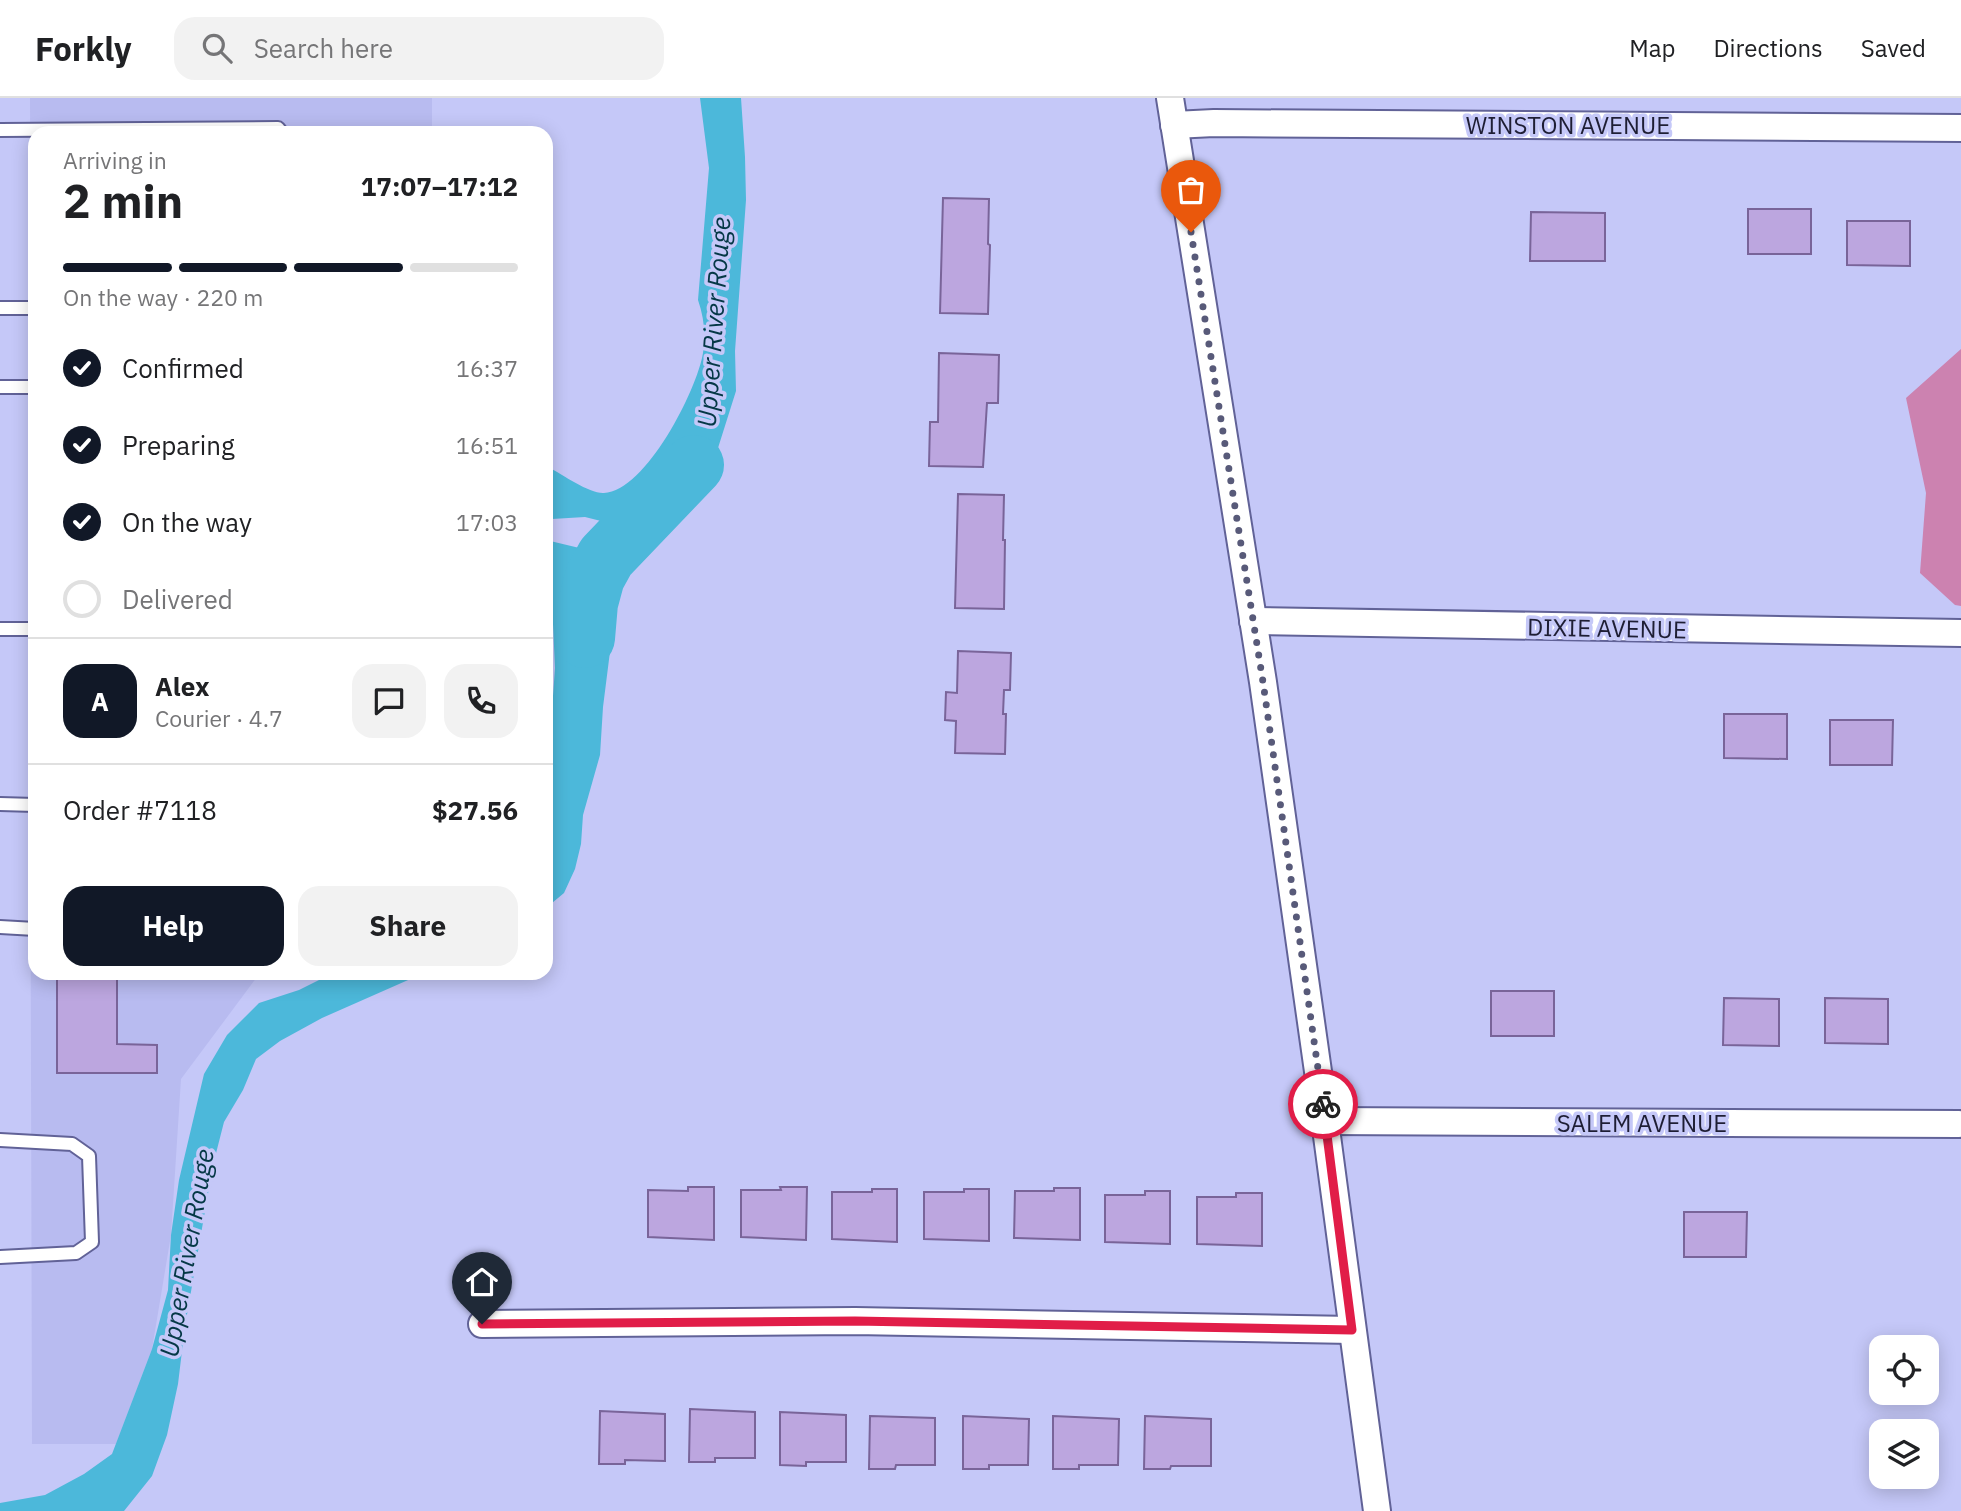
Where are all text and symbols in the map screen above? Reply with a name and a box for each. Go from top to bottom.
search box [174,17,664,80]
text: Forkly [35,27,132,70]
icon: search [198,29,236,67]
text: Search here [254,31,393,65]
text: Map [1629,32,1675,64]
text: Directions [1713,32,1823,64]
text: Saved [1861,32,1926,64]
street label: WINSTON AVENUE [1466,109,1670,141]
text: Arriving in [63,145,167,175]
pin [1161,160,1221,232]
text: 17:07–17:12 [361,169,518,203]
text: 2 min [63,171,183,231]
icon: bag [1172,171,1210,209]
water label: Upper River Rouge [689,216,737,428]
text: On the way · 220 m [63,282,263,312]
icon: check [63,349,101,387]
text: Confirmed [122,351,244,385]
text: 16:37 [456,353,518,383]
icon: check [63,426,101,464]
text: Preparing [122,428,235,462]
text: 16:51 [456,430,518,460]
icon: check [63,503,101,541]
text: On the way [122,505,252,539]
text: 17:03 [456,507,518,537]
text: Delivered [122,582,233,616]
street label: DIXIE AVENUE [1527,611,1687,645]
button: chat [352,664,426,738]
button: phone [444,664,518,738]
text: Alex [155,669,209,703]
text: A [91,684,109,718]
text: Courier · 4.7 [155,703,283,733]
text: Order #7118 [63,793,217,827]
text: $27.56 [432,793,518,827]
button: Help [63,886,284,966]
button: Share [298,886,518,966]
courier [1288,1069,1358,1139]
icon: bike [1304,1085,1342,1123]
street label: SALEM AVENUE [1557,1107,1727,1139]
water label: Upper River Rouge [151,1146,221,1360]
pin [452,1252,512,1324]
icon: home [463,1263,501,1301]
map controls [1869,1335,1939,1489]
button: locate [1869,1335,1939,1405]
button: layers [1869,1419,1939,1489]

